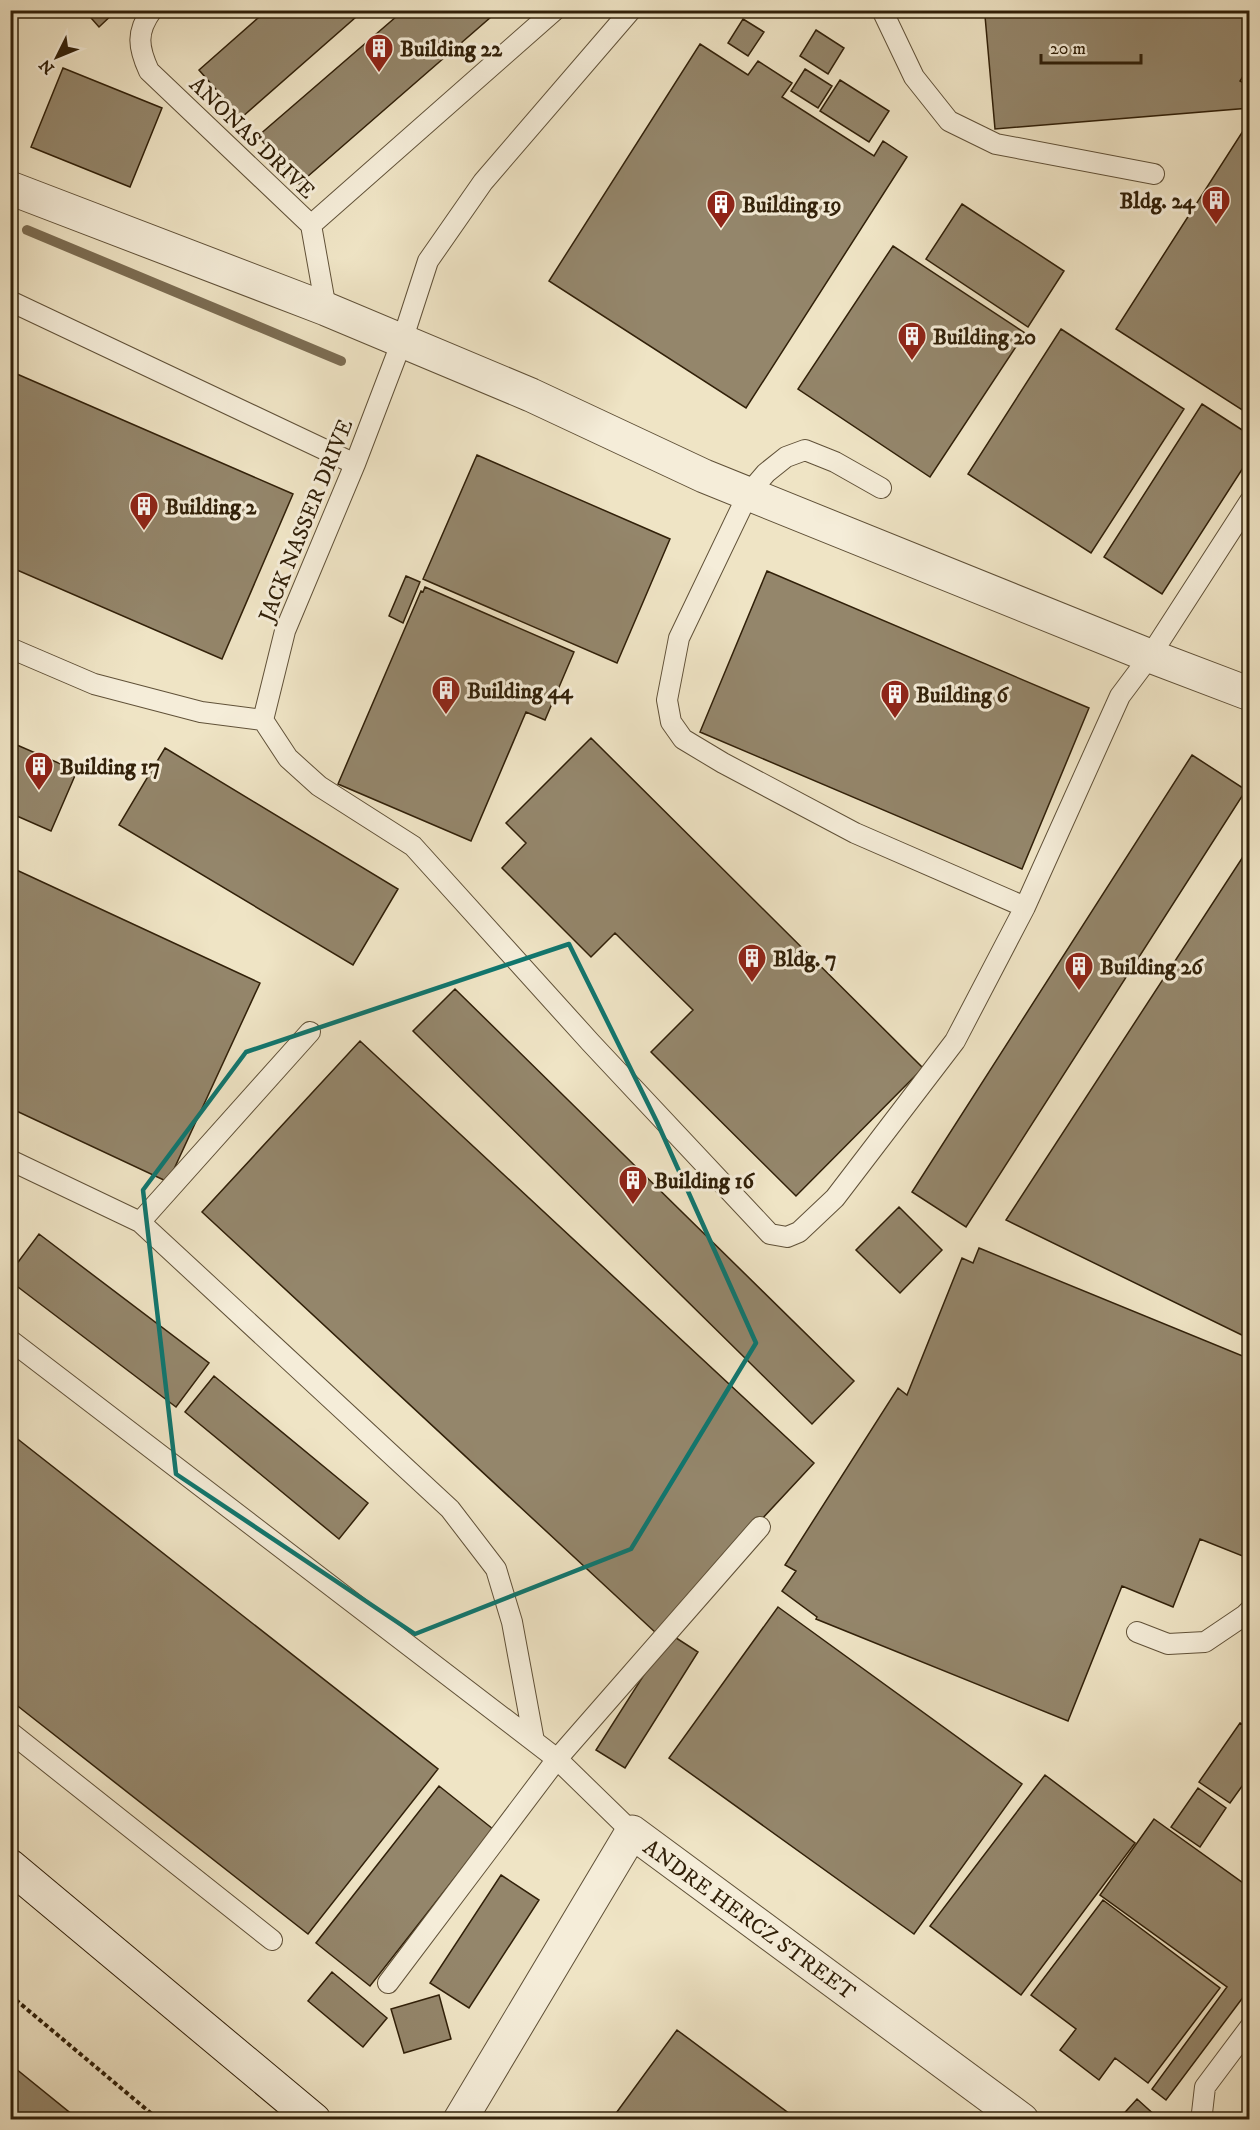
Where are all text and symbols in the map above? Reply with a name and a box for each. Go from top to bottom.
north arrow [27,27,87,87]
scale bar [1041,27,1142,65]
building icon: Building 22 [363,32,395,74]
place label: Building 22 [400,36,503,63]
text: 20 m [1050,38,1086,60]
text: N [35,55,59,78]
street label: ANONAS DRIVE [183,71,320,205]
building icon: Bldg. 24 [1200,184,1232,226]
building icon: Building 19 [705,188,737,230]
place label: Bldg. 24 [1119,188,1196,215]
place label: Building 19 [742,192,841,219]
building icon: Building 20 [896,320,928,362]
place label: Building 20 [933,324,1036,351]
street label: JACK NASSER DRIVE [253,415,359,628]
building icon: Building 2 [128,490,160,532]
place label: Building 2 [165,494,257,521]
building icon: Building 44 [430,674,462,716]
place label: Building 44 [467,678,574,705]
building icon: Building 6 [879,678,911,720]
place label: Building 6 [916,682,1009,709]
building icon: Building 17 [23,750,55,792]
place label: Building 17 [60,754,160,781]
building icon: Bldg. 7 [736,942,768,984]
place label: Bldg. 7 [773,946,837,973]
building icon: Building 26 [1063,950,1095,992]
place label: Building 26 [1100,954,1204,981]
building icon: Building 16 [617,1164,649,1206]
place label: Building 16 [654,1168,755,1195]
street label: ANDRE HERCZ STREET [638,1834,861,2007]

